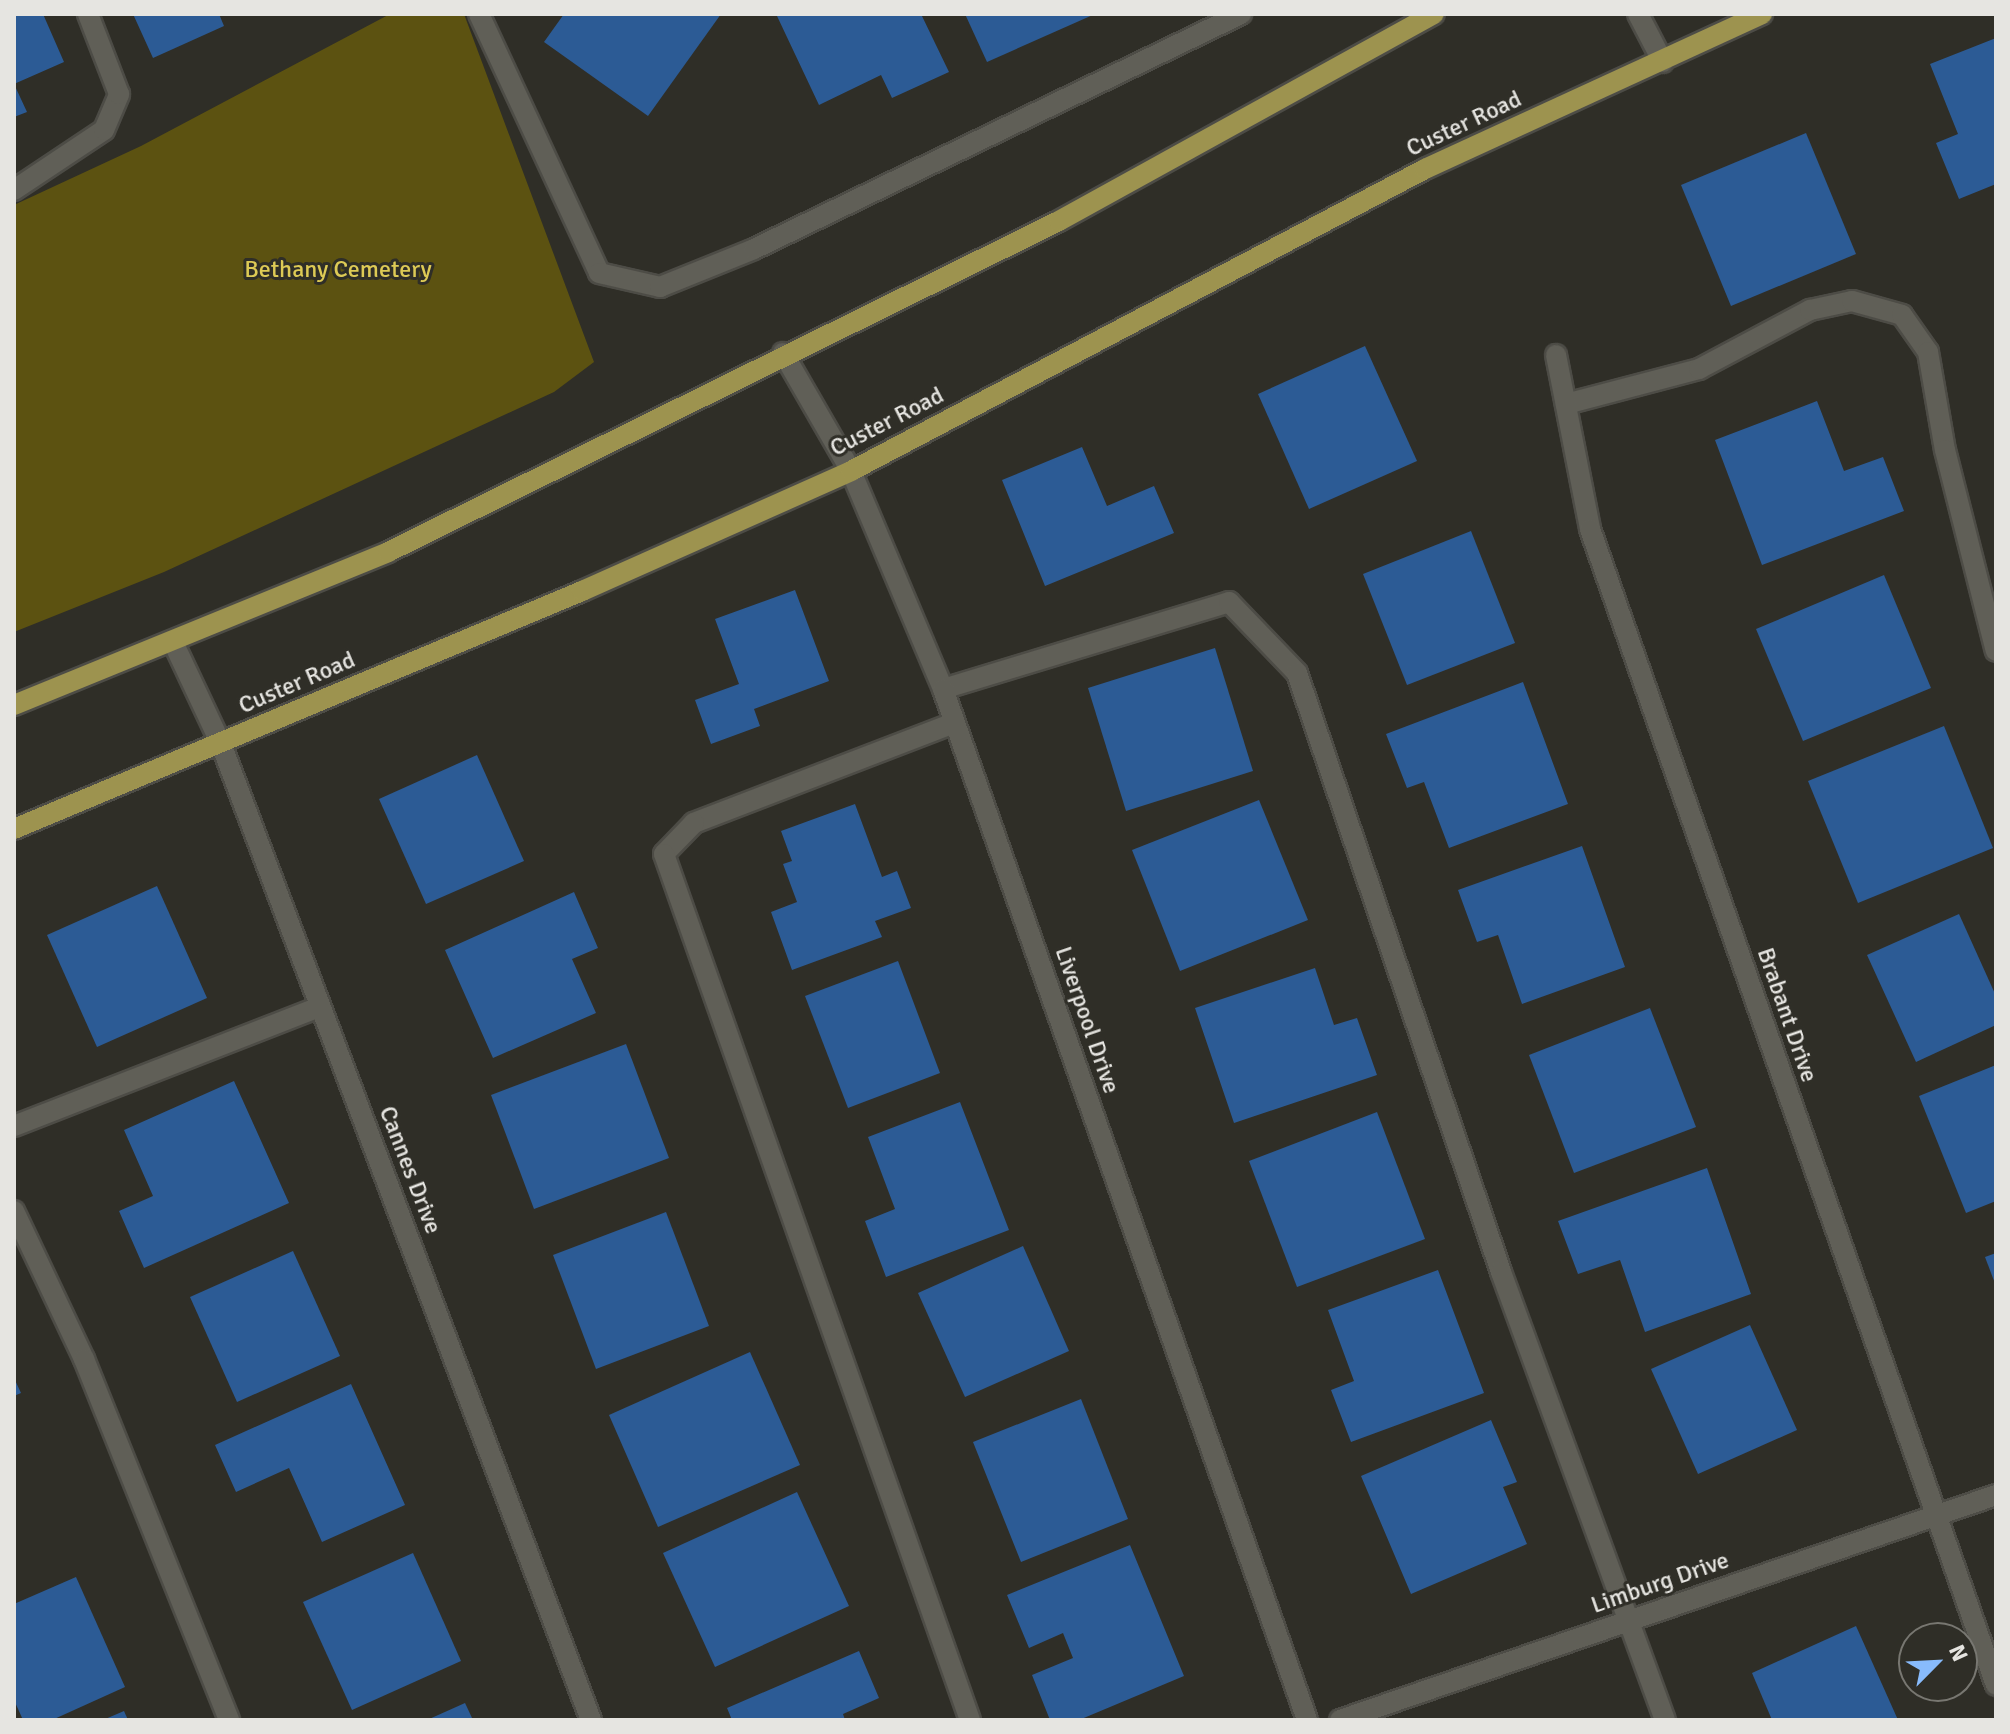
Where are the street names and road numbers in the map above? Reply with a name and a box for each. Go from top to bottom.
street label: Custer Road [1402,85,1526,163]
street label: Custer Road [825,381,949,463]
street label: Custer Road [234,646,360,720]
street label: Liverpool Drive [1048,943,1126,1097]
street label: Brabant Drive [1751,944,1823,1086]
street label: Cannes Drive [373,1102,447,1238]
street label: Limburg Drive [1587,1546,1733,1620]

